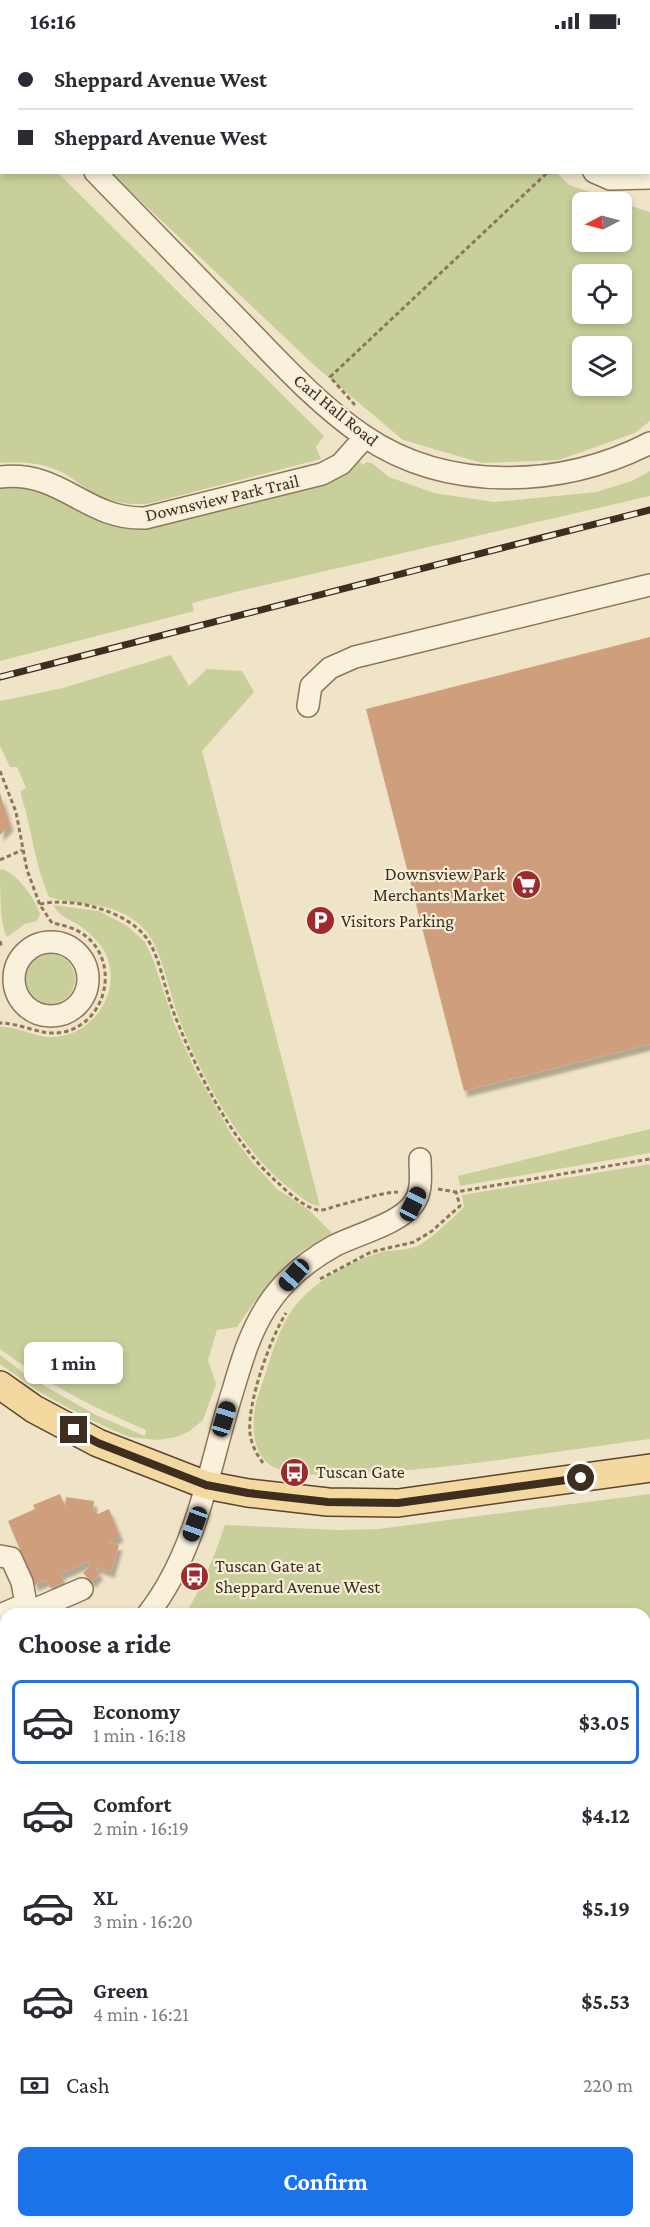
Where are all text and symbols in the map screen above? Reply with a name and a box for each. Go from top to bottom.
text: 16:16 [30,9,77,34]
text: Sheppard Avenue West [54,67,267,92]
text: Sheppard Avenue West [54,125,267,150]
north arrow [572,192,632,252]
map controls [572,192,632,396]
button: locate [572,264,632,324]
button: layers [572,336,632,396]
street label: Carl Hall Road [290,370,383,450]
street label: Downsview Park Trail [143,471,301,525]
place label: Downsview Park Merchants Market [373,864,506,905]
supermarket icon: Downsview Park Merchants Market [510,868,542,900]
parking icon: Visitors Parking [304,905,336,937]
place label: Visitors Parking [341,911,454,931]
car [397,1184,429,1224]
car [275,1256,313,1294]
callout: 1 min [25,1343,124,1385]
text: 1 min [51,1352,96,1374]
car [210,1399,238,1439]
route end [60,1416,87,1443]
bus stop icon: Tuscan Gate [279,1456,311,1488]
place label: Tuscan Gate [316,1462,405,1482]
route start [567,1464,594,1491]
car [180,1504,210,1544]
place label: Tuscan Gate at Sheppard Avenue West [215,1556,381,1597]
bus stop icon: Tuscan Gate at Sheppard Avenue West [178,1560,210,1592]
text: Choose a ride [18,1629,171,1659]
icon: car [21,1695,75,1749]
text: Economy [93,1699,180,1724]
text: $3.05 [579,1710,630,1735]
text: 1 min · 16:18 [93,1724,187,1746]
icon: car [21,1788,75,1842]
text: Comfort [93,1792,171,1817]
text: $4.12 [582,1803,630,1828]
text: 2 min · 16:19 [93,1817,189,1839]
icon: car [21,1881,75,1935]
text: XL [93,1885,118,1910]
text: $5.19 [582,1896,630,1921]
text: 3 min · 16:20 [93,1910,193,1932]
icon: car [21,1974,75,2028]
text: Green [93,1978,149,2003]
text: $5.53 [581,1989,630,2014]
text: 4 min · 16:21 [93,2003,189,2025]
icon: cash [18,2069,51,2102]
text: Cash [66,2073,110,2098]
text: 220 m [583,2074,633,2096]
button: Confirm [18,2147,633,2216]

